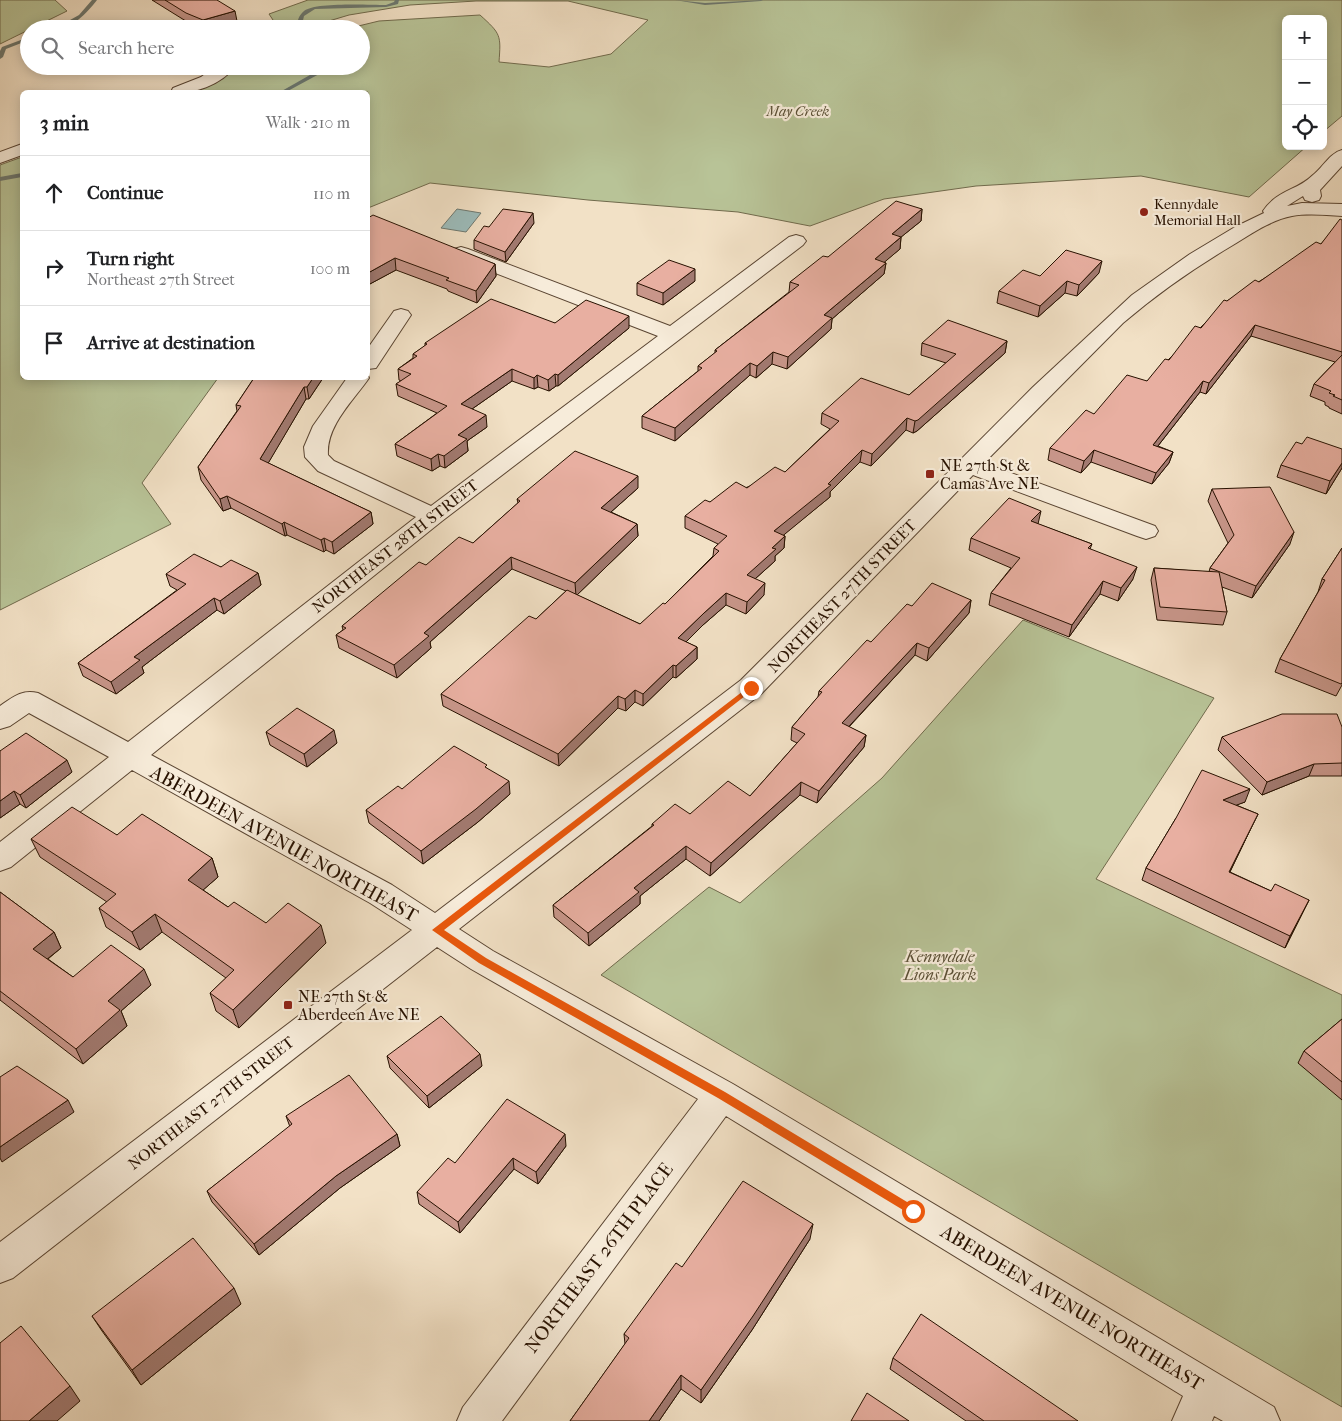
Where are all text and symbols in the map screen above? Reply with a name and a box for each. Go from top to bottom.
map controls [1282,15,1327,150]
button: + [1282,15,1327,60]
search box [20,20,370,75]
icon: search [38,34,66,62]
text: Search here [78,37,174,59]
button: − [1282,60,1327,105]
park label: May Creek [766,103,829,120]
button: locate [1282,105,1327,150]
text: 3 min [40,111,89,135]
text: Walk · 210 m [266,113,350,132]
icon: ahead [40,179,68,207]
text: Continue [87,182,163,204]
text: 110 m [313,184,350,203]
place label: Kennydale Memorial Hall [1154,196,1241,229]
marker: Kennydale Memorial Hall [1138,206,1150,218]
text: Turn right [87,248,174,270]
icon: right [40,254,68,282]
text: 100 m [310,259,350,278]
text: Northeast 27th Street [87,270,235,289]
icon: arrive [40,329,68,357]
text: Arrive at destination [87,332,255,354]
place label: NE 27th St & Camas Ave NE [940,456,1039,493]
marker: NE 27th St & Camas Ave NE [924,468,936,480]
street label: NORTHEAST 28TH STREET [308,475,482,617]
street label: NORTHEAST 27TH STREET [764,515,920,676]
route end [740,677,763,700]
street label: ABERDEEN AVENUE NORTHEAST [146,761,422,927]
park label: Kennydale Lions Park [903,947,976,984]
place label: NE 27th St & Aberdeen Ave NE [297,987,420,1024]
marker: NE 27th St & Aberdeen Ave NE [282,999,294,1011]
street label: NORTHEAST 27TH STREET [124,1032,298,1174]
street label: NORTHEAST 26TH PLACE [520,1158,678,1357]
route start [902,1200,925,1223]
street label: ABERDEEN AVENUE NORTHEAST [936,1220,1207,1395]

